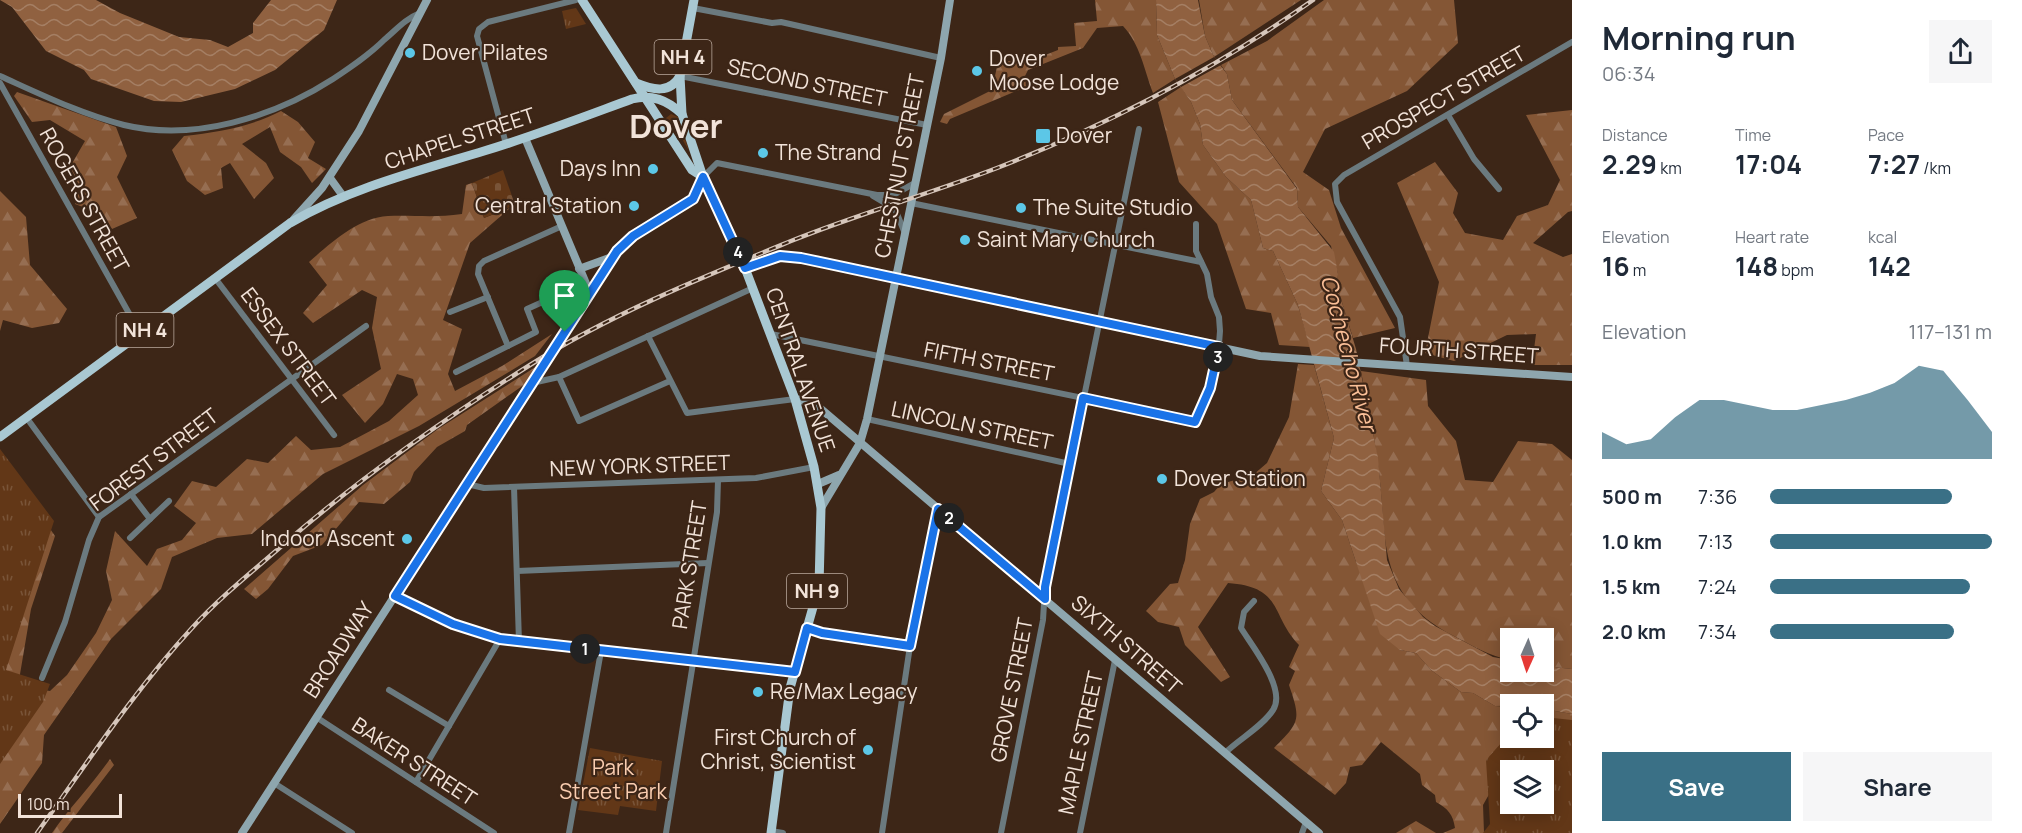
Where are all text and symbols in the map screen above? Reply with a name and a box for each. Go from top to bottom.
text: Morning run [1602,15,1796,60]
button: share [1929,20,1992,83]
place label: Dover Pilates [422,38,548,66]
street label: PROSPECT STREET [1357,39,1531,155]
road number: NH 4 [654,40,712,74]
place label: Dover Moose Lodge [989,44,1119,96]
marker: Dover Pilates [403,46,417,60]
street label: SECOND STREET [725,51,890,113]
text: 06:34 [1602,60,1655,87]
marker: Dover Moose Lodge [970,64,984,78]
street label: CHESTNUT STREET [867,71,931,260]
street label: CHAPEL STREET [381,100,539,176]
district label: Dover [629,103,723,148]
place label: Dover [1056,121,1113,149]
street label: ROGERS STREET [34,122,136,277]
text: Distance [1602,124,1668,146]
text: Time [1735,124,1771,146]
text: Pace [1868,124,1904,146]
marker: Dover [1034,127,1052,145]
place label: The Strand [775,138,882,166]
marker: The Strand [756,146,770,160]
text: 2.29 [1602,146,1657,182]
text: 17:04 [1735,146,1802,182]
text: 7:27 [1868,146,1920,182]
place label: Days Inn [560,154,641,182]
text: km [1657,157,1682,179]
text: /km [1920,157,1951,179]
marker: Days Inn [646,162,660,176]
place label: Central Station [475,191,622,219]
place label: The Suite Studio [1033,193,1193,221]
marker: Central Station [627,199,641,213]
marker: The Suite Studio [1014,201,1028,215]
place label: Saint Mary Church [977,225,1155,253]
text: Elevation [1602,226,1670,248]
text: Heart rate [1735,226,1809,248]
text: kcal [1868,226,1897,248]
marker: Saint Mary Church [958,233,972,247]
pin: 4 [723,237,753,267]
text: 4 [733,241,743,263]
text: 16 [1602,248,1630,284]
text: 148 [1735,248,1778,284]
text: 142 [1868,248,1911,284]
text: m [1630,259,1646,281]
text: bpm [1778,259,1814,281]
pin [539,270,590,332]
water label: Cochecho River [1314,272,1385,437]
icon: arrive [548,279,581,312]
street label: ESSEX STREET [235,281,343,412]
street label: CENTRAL AVENUE [760,284,842,455]
road number: NH 4 [116,313,174,347]
text: Elevation [1602,318,1686,345]
text: 117–131 m [1909,318,1992,345]
street label: FOURTH STREET [1378,330,1540,370]
street label: FIFTH STREET [922,335,1057,387]
pin: 3 [1203,342,1233,372]
text: 3 [1213,346,1223,368]
street label: LINCOLN STREET [889,394,1056,456]
street label: FOREST STREET [83,401,224,517]
street label: NEW YORK STREET [549,448,731,482]
place label: Dover Station [1174,464,1306,492]
marker: Dover Station [1155,472,1169,486]
text: 500 m [1602,483,1662,510]
text: 7:36 [1698,483,1738,510]
street label: PARK STREET [665,498,713,631]
pin: 2 [934,503,964,533]
text: 2 [944,507,954,529]
place label: Indoor Ascent [260,524,395,552]
text: 1.0 km [1602,528,1662,555]
text: 7:13 [1698,528,1733,555]
marker: Indoor Ascent [400,532,414,546]
text: 1.5 km [1602,573,1661,600]
text: 7:24 [1698,573,1737,600]
road number: NH 9 [787,574,847,608]
street label: SIXTH STREET [1066,589,1188,700]
street label: BROADWAY [297,596,380,703]
street label: GROVE STREET [983,615,1039,764]
text: 2.0 km [1602,618,1666,645]
text: 7:34 [1698,618,1737,645]
north arrow [1500,628,1554,682]
map controls [1500,628,1554,814]
pin: 1 [570,634,600,664]
text: 1 [581,638,589,660]
street label: MAPLE STREET [1051,668,1109,817]
place label: Re/Max Legacy [770,677,918,705]
marker: Re/Max Legacy [751,685,765,699]
button: locate [1500,694,1554,748]
street label: BAKER STREET [347,710,483,812]
place label: First Church of Christ, Scientist [700,723,857,775]
marker: First Church of Christ, Scientist [861,743,875,757]
button: Save [1602,752,1791,821]
button: Share [1803,752,1992,821]
park label: Park Street Park [559,753,667,805]
button: layers [1500,760,1554,814]
scale bar [18,791,122,818]
text: 100 m [27,793,70,815]

